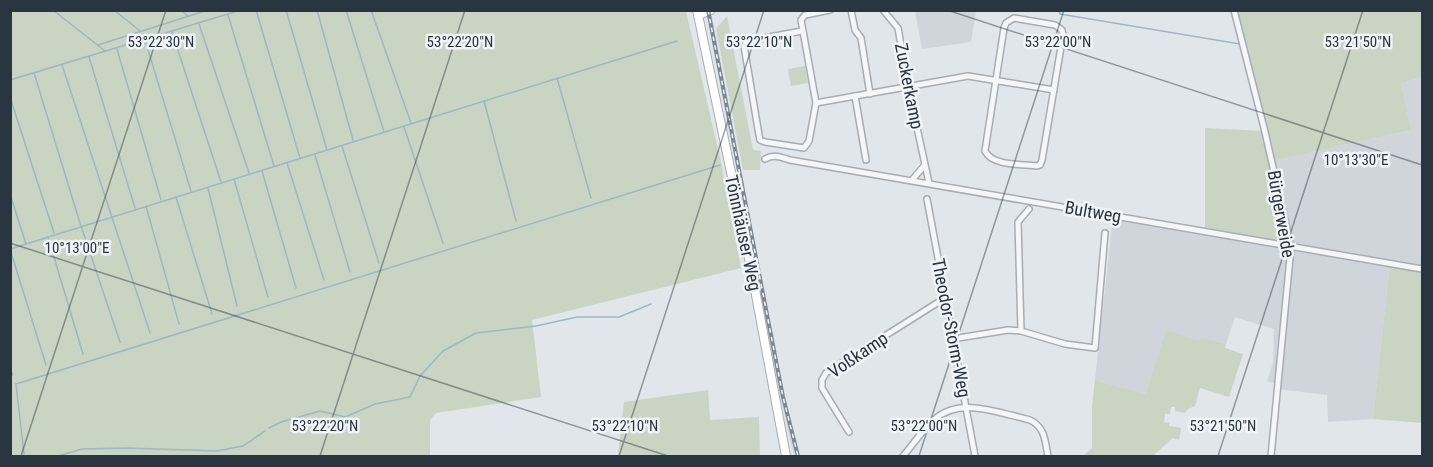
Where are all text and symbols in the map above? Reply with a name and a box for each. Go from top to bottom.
text: 53°22'30"N [128,33,194,51]
text: 53°22'20"N [427,33,493,51]
text: 53°22'10"N [726,33,792,51]
text: 53°22'00"N [1025,33,1091,51]
text: 53°21'50"N [1325,33,1391,51]
street label: Zuckerkamp [891,41,928,131]
text: 10°13'30"E [1324,151,1388,169]
street label: Bürgerweide [1263,169,1300,259]
street label: Tönnhäuser Weg [721,173,766,293]
street label: Bultweg [1063,196,1123,227]
text: 10°13'00"E [45,239,109,257]
street label: Theodor-Storm-Weg [928,257,975,399]
street label: Voßkamp [824,327,892,382]
text: 53°22'20"N [292,417,358,435]
text: 53°22'10"N [592,417,658,435]
text: 53°22'00"N [891,417,957,435]
text: 53°21'50"N [1190,417,1256,435]

